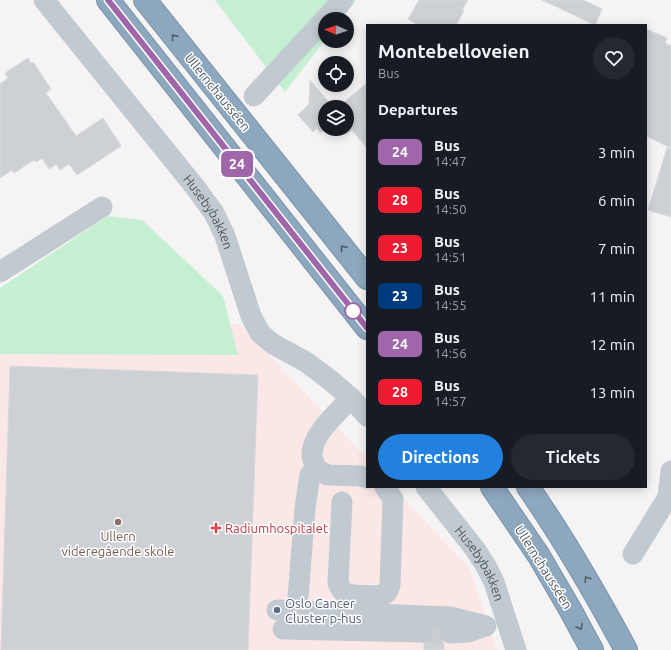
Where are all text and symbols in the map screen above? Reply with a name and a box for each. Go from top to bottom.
north arrow [318,12,354,48]
map controls [318,12,354,136]
one-way arrow [172,35,179,42]
button: heart [593,37,635,79]
text: Montebelloveien [378,40,530,62]
street label: Ullernchausséen [182,50,254,134]
button: locate [318,56,354,92]
text: Bus [378,66,399,80]
button: layers [318,100,354,136]
text: Departures [378,101,458,118]
text: Bus [434,137,460,154]
text: 24 [392,144,408,160]
text: 3 min [598,144,635,161]
line badge: 24 [219,151,255,177]
text: 14:47 [434,154,467,168]
text: 24 [229,156,245,172]
street label: Husebybakken [181,172,236,251]
text: Bus [434,185,460,202]
text: 28 [392,192,408,208]
text: 6 min [598,192,635,209]
text: 14:50 [434,202,467,216]
text: Bus [434,233,460,250]
text: 23 [392,240,408,256]
text: 7 min [598,240,635,257]
one-way arrow [340,245,347,253]
text: 14:51 [434,250,467,264]
text: Bus [434,281,460,298]
text: 23 [392,288,408,304]
text: 11 min [589,288,635,305]
text: 14:55 [434,298,467,312]
unlabelled marker [344,302,362,320]
text: Bus [434,329,460,346]
text: 24 [392,336,408,352]
text: 12 min [589,336,635,353]
text: 14:56 [434,346,467,360]
text: Bus [434,377,460,394]
text: 28 [392,384,408,400]
text: 13 min [589,384,635,401]
text: 14:57 [434,394,467,408]
button: Directions [378,434,503,480]
button: Tickets [511,434,635,480]
marker: Ullern videregående skole [113,517,123,527]
place label: Radiumhospitalet [225,521,328,535]
marker: Radiumhospitalet [210,522,222,534]
street label: Husebybakken [452,523,507,603]
street label: Ullernchausséen [513,523,575,611]
place label: Ullern videregående skole [61,529,175,558]
one-way arrow [584,576,591,583]
place label: Oslo Cancer Cluster p-hus [285,596,362,625]
marker: Oslo Cancer Cluster p-hus [272,605,282,615]
one-way arrow [575,623,582,630]

